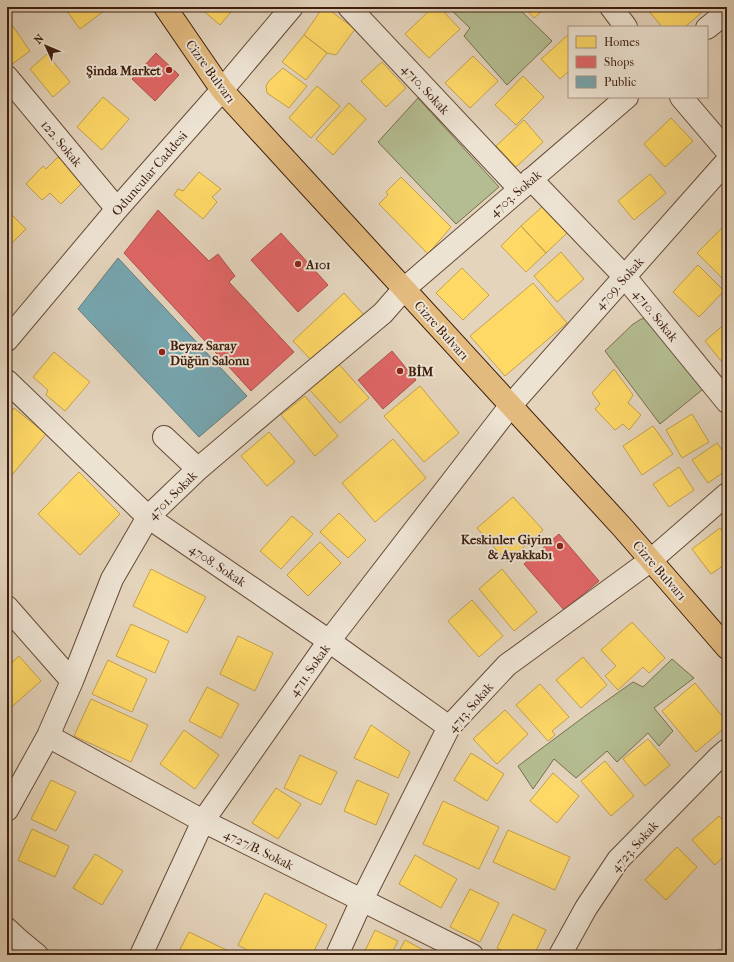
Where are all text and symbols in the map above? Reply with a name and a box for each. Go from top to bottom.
north arrow [26,26,66,66]
legend [568,26,708,98]
text: N [32,31,47,47]
text: Homes [604,35,640,49]
street label: Cizre Bulvarı [183,37,238,106]
text: Shops [604,55,634,69]
street label: 4710. Sokak [399,61,453,118]
place label: Şinda Market [86,63,161,79]
marker: Şinda Market [164,65,174,75]
text: Public [604,75,636,89]
street label: 122. Sokak [38,117,86,170]
street label: Oduncular Caddesi [109,128,190,219]
street label: 4703. Sokak [486,167,545,220]
street label: 4709. Sokak [592,254,647,313]
place label: A101 [305,257,331,272]
marker: A101 [293,259,303,269]
street label: 4710. Sokak [630,286,682,345]
street label: Cizre Bulvarı [411,298,472,363]
place label: Beyaz Saray Düğün Salonu [170,338,250,369]
marker: Beyaz Saray Düğün Salonu [157,347,167,357]
place label: BİM [408,364,434,379]
marker: BİM [395,366,405,376]
street label: 4701. Sokak [145,468,200,523]
place label: Keskinler Giyim & Ayakkabı [461,532,552,563]
street label: Cizre Bulvarı [630,538,690,603]
street label: 4708. Sokak [187,541,249,590]
marker: Keskinler Giyim & Ayakkabı [555,541,565,551]
street label: 4711. Sokak [286,641,333,699]
street label: 4713. Sokak [445,679,496,735]
street label: 4723. Sokak [608,818,661,875]
street label: 4727/B. Sokak [221,826,296,873]

